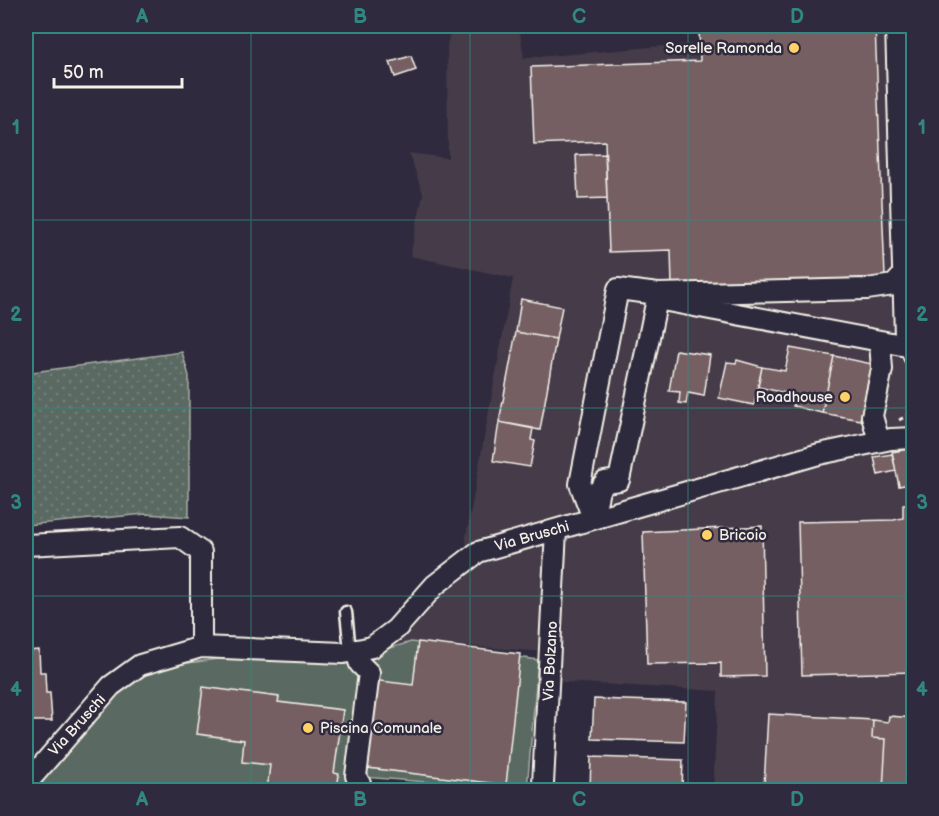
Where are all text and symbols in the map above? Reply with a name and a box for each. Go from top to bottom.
text: A [135,5,149,29]
text: B [353,5,367,29]
text: C [572,5,586,29]
text: D [790,5,804,29]
place label: Sorelle Ramonda [665,39,782,58]
marker: Sorelle Ramonda [787,41,801,55]
scale bar [54,51,182,89]
text: 50 m [63,62,104,83]
text: 1 [12,116,20,140]
text: 1 [918,116,926,140]
text: 2 [10,303,22,327]
text: 2 [916,303,928,327]
place label: Roadhouse [755,388,833,407]
marker: Roadhouse [838,390,852,404]
text: 3 [10,491,22,515]
text: 3 [916,491,928,515]
street label: Via Bruschi [493,517,572,556]
place label: Bricoio [719,526,767,545]
marker: Bricoio [700,528,714,542]
street label: Via Bolzano [539,621,562,701]
text: 4 [10,678,22,702]
text: 4 [916,678,928,702]
street label: Via Bruschi [45,691,110,760]
place label: Piscina Comunale [320,719,442,738]
marker: Piscina Comunale [301,721,315,735]
text: A [135,788,149,812]
text: B [353,788,367,812]
text: C [572,788,586,812]
text: D [790,788,804,812]

